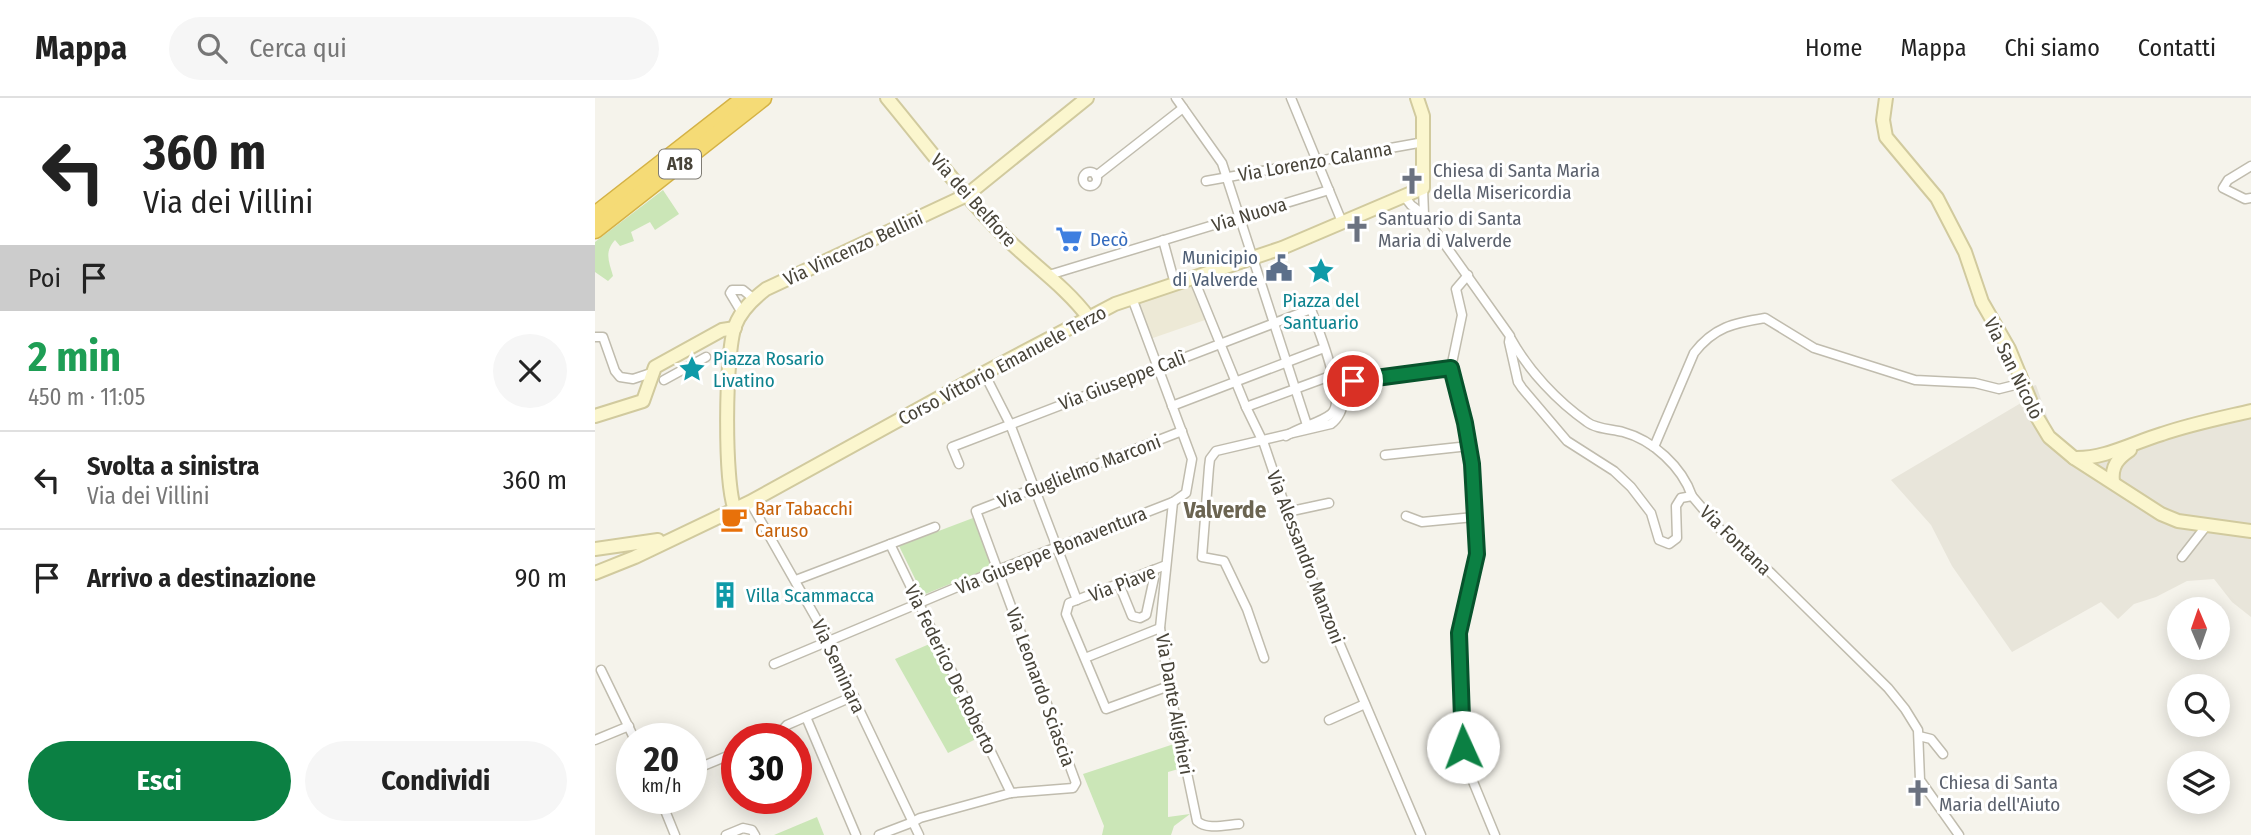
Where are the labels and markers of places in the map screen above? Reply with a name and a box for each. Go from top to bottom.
place label: Chiesa di Santa Maria della Misericordia [1433,159,1600,204]
church icon: Chiesa di Santa Maria della Misericordia [1397,166,1427,196]
place label: Santuario di Santa Maria di Valverde [1378,207,1522,252]
church icon: Santuario di Santa Maria di Valverde [1342,214,1372,244]
supermarket icon: Decò [1054,224,1084,254]
place label: Decò [1090,228,1128,251]
place label: Municipio di Valverde [1172,246,1258,291]
public building icon: Municipio di Valverde [1264,253,1294,283]
place icon: Piazza del Santuario [1306,256,1336,286]
place label: Piazza del Santuario [1282,289,1360,334]
place label: Piazza Rosario Livatino [713,347,824,392]
pin [1323,351,1383,411]
place icon: Piazza Rosario Livatino [677,354,707,384]
place label: Bar Tabacchi Caruso [755,497,853,542]
cafe icon: Bar Tabacchi Caruso [719,504,749,534]
building icon: Villa Scammacca [710,580,740,610]
place label: Villa Scammacca [746,584,874,607]
place label: Chiesa di Santa Maria dell'Aiuto [1939,771,2060,816]
church icon: Chiesa di Santa Maria dell'Aiuto [1903,778,1933,808]

